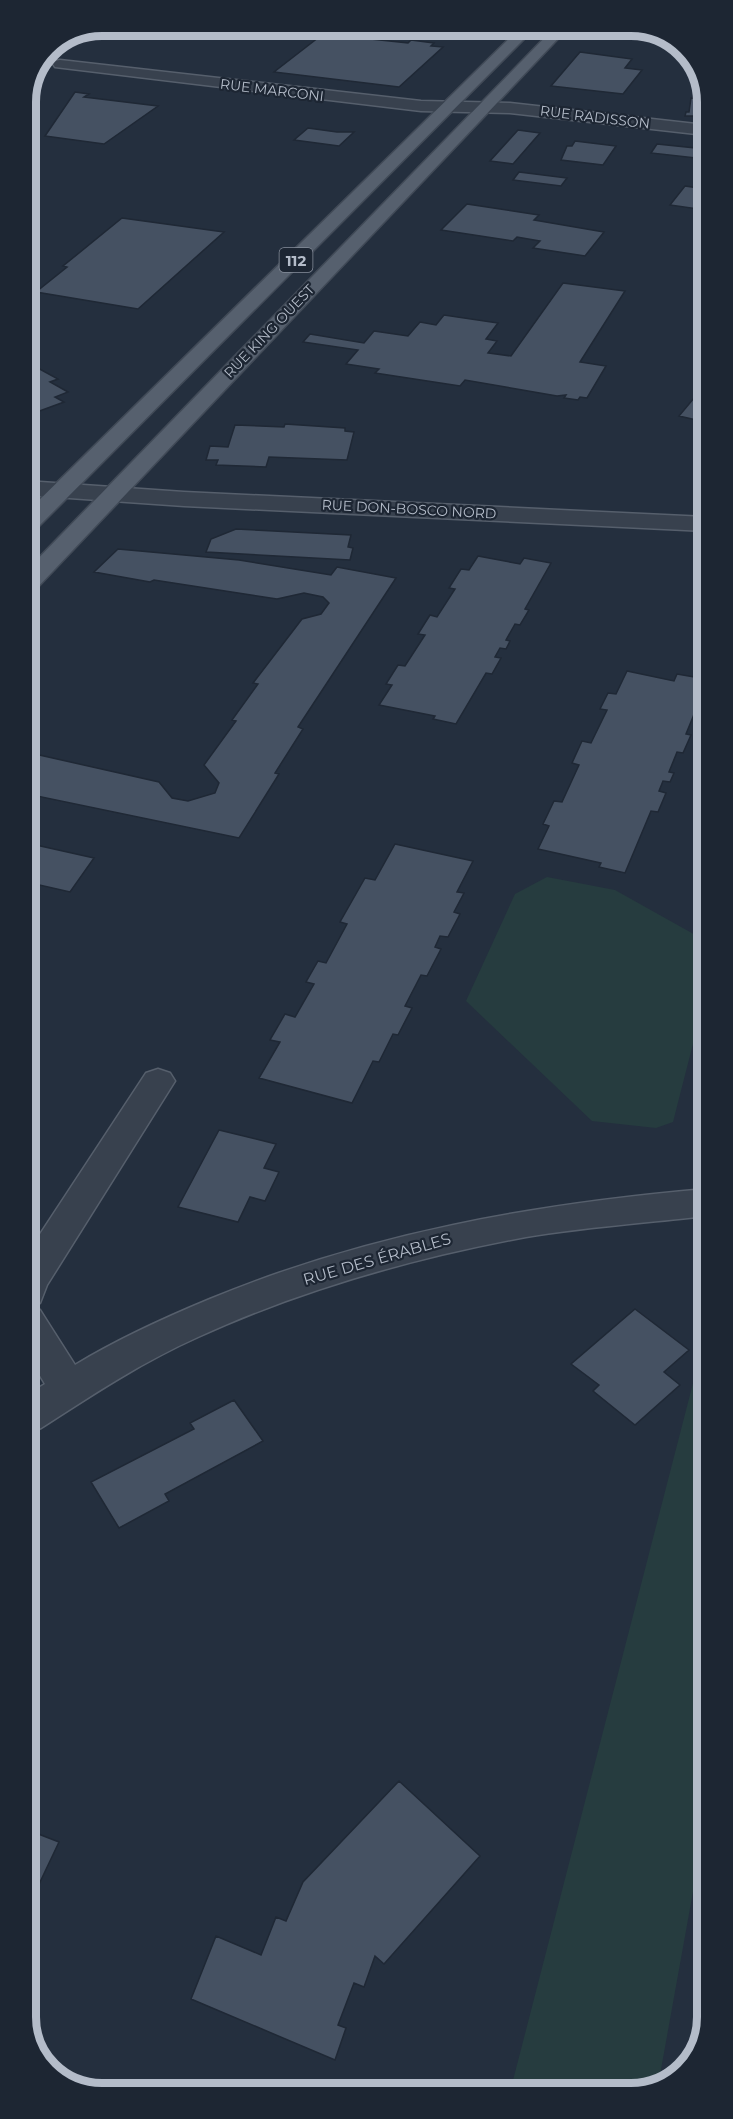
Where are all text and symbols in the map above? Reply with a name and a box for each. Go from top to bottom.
street label: RUE MARCONI [219,75,325,105]
street label: RUE RADISSON [539,101,651,133]
road number: 112 [280,248,312,272]
street label: RUE KING OUEST [220,281,318,381]
street label: RUE DON-BOSCO NORD [321,495,497,523]
street label: RUE DES ÉRABLES [301,1229,453,1289]

